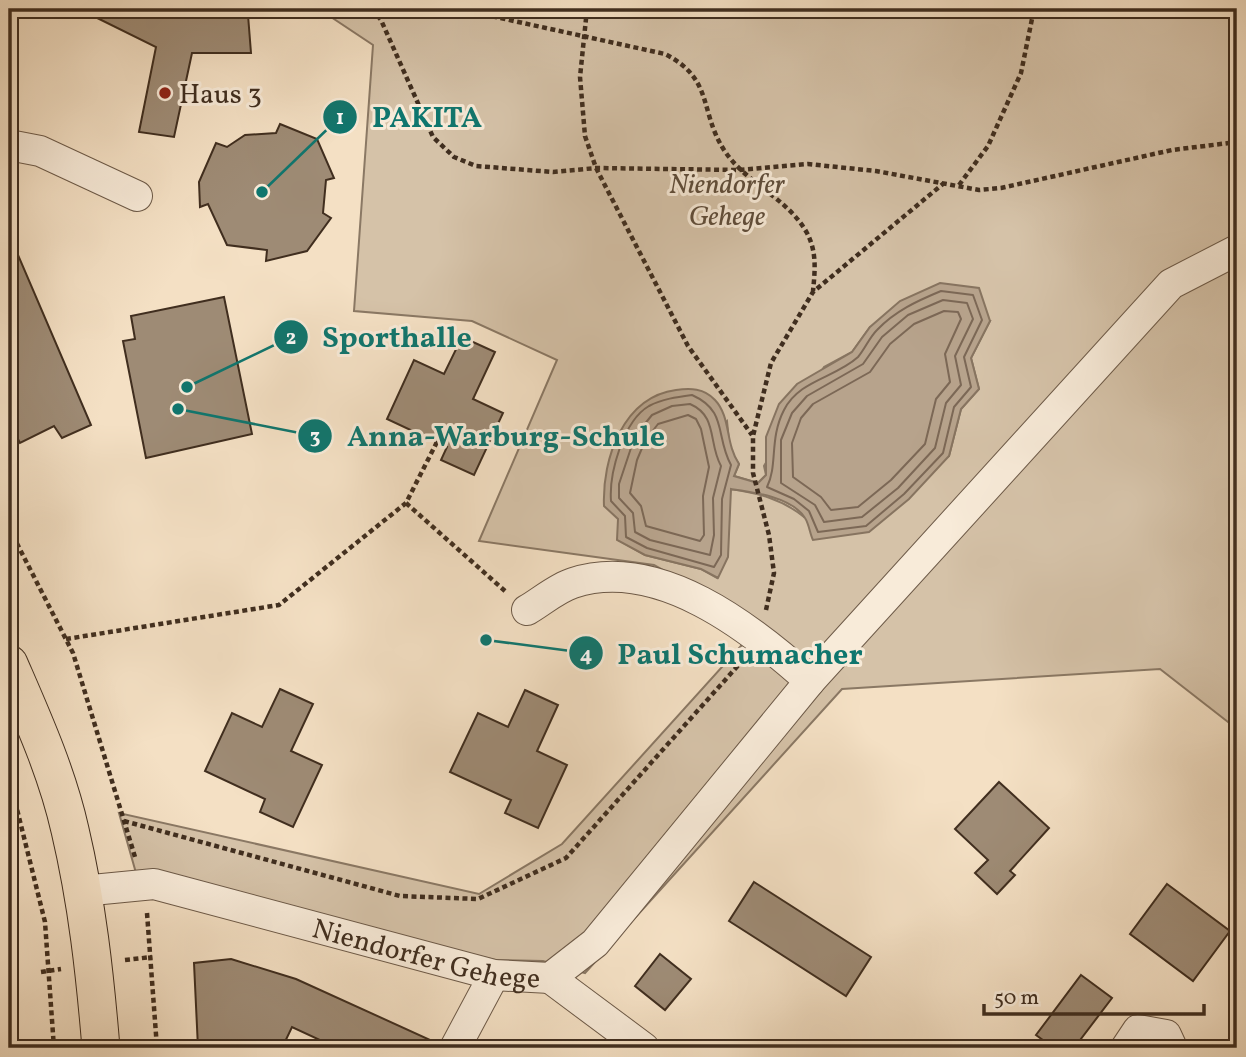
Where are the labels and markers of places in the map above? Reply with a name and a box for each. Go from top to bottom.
place label: Haus 3 [179,76,262,115]
marker: Haus 3 [157,85,173,101]
callout: PAKITA [323,91,496,142]
callout: Sporthalle [273,311,486,362]
callout: Anna-Warburg-Schule [298,410,679,461]
callout: Paul Schumacher [569,628,877,679]

